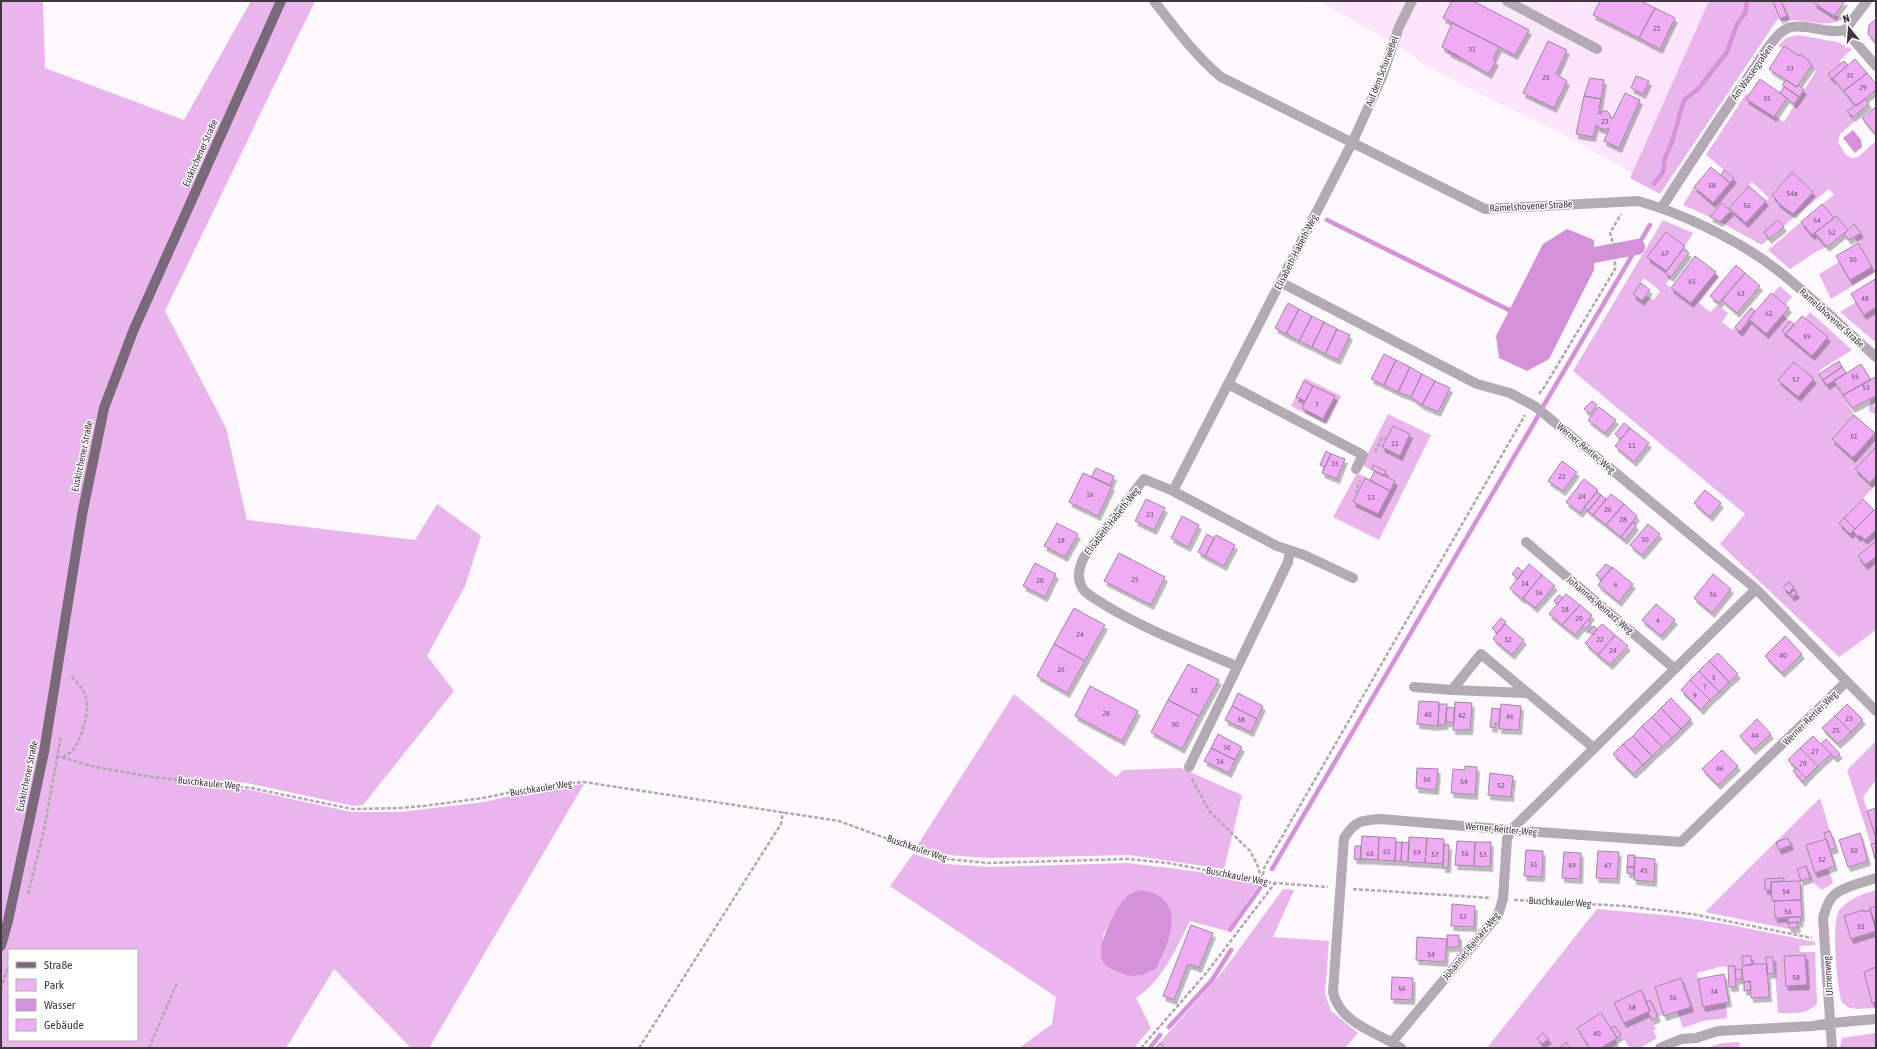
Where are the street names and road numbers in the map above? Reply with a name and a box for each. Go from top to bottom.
street label: Auf dem Schurweßel [1364,34,1401,108]
street label: Am Wassergraben [1729,42,1775,102]
street label: Euskirchener Straße [180,117,220,188]
street label: Ramelshovener Straße [1489,198,1573,214]
street label: Elisabeth-Habeth-Weg [1272,212,1320,291]
street label: Ramelshovener Straße [1797,286,1867,350]
street label: Euskirchener Straße [69,419,95,493]
street label: Werner-Reitler-Weg [1555,421,1618,476]
street label: Elisabeth-Habeth-Weg [1082,484,1142,557]
street label: Johannes-Reinarz-Weg [1564,574,1636,637]
street label: Werner-Reitler-Weg [1781,688,1840,747]
street label: Euskirchener Straße [14,739,40,813]
street label: Buschkauler Weg [177,774,241,792]
street label: Buschkauler Weg [509,778,574,798]
street label: Werner-Reitler-Weg [1464,820,1538,838]
street label: Buschkauler Weg [886,833,949,864]
street label: Buschkauler Weg [1205,865,1270,888]
street label: Buschkauler Weg [1528,895,1592,909]
street label: Johannes-Reinarz-Weg [1440,909,1502,982]
street label: Ulmenweg [1821,955,1835,996]

